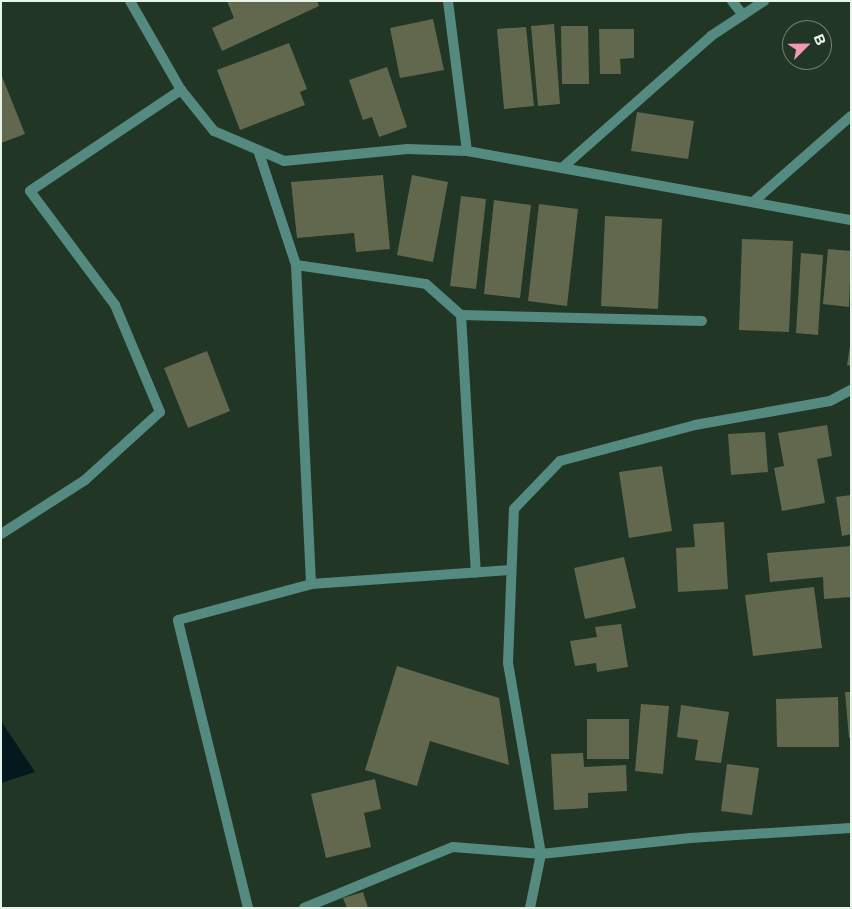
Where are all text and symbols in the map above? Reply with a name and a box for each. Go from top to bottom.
north arrow [782,20,832,70]
text: B [810,31,830,48]

